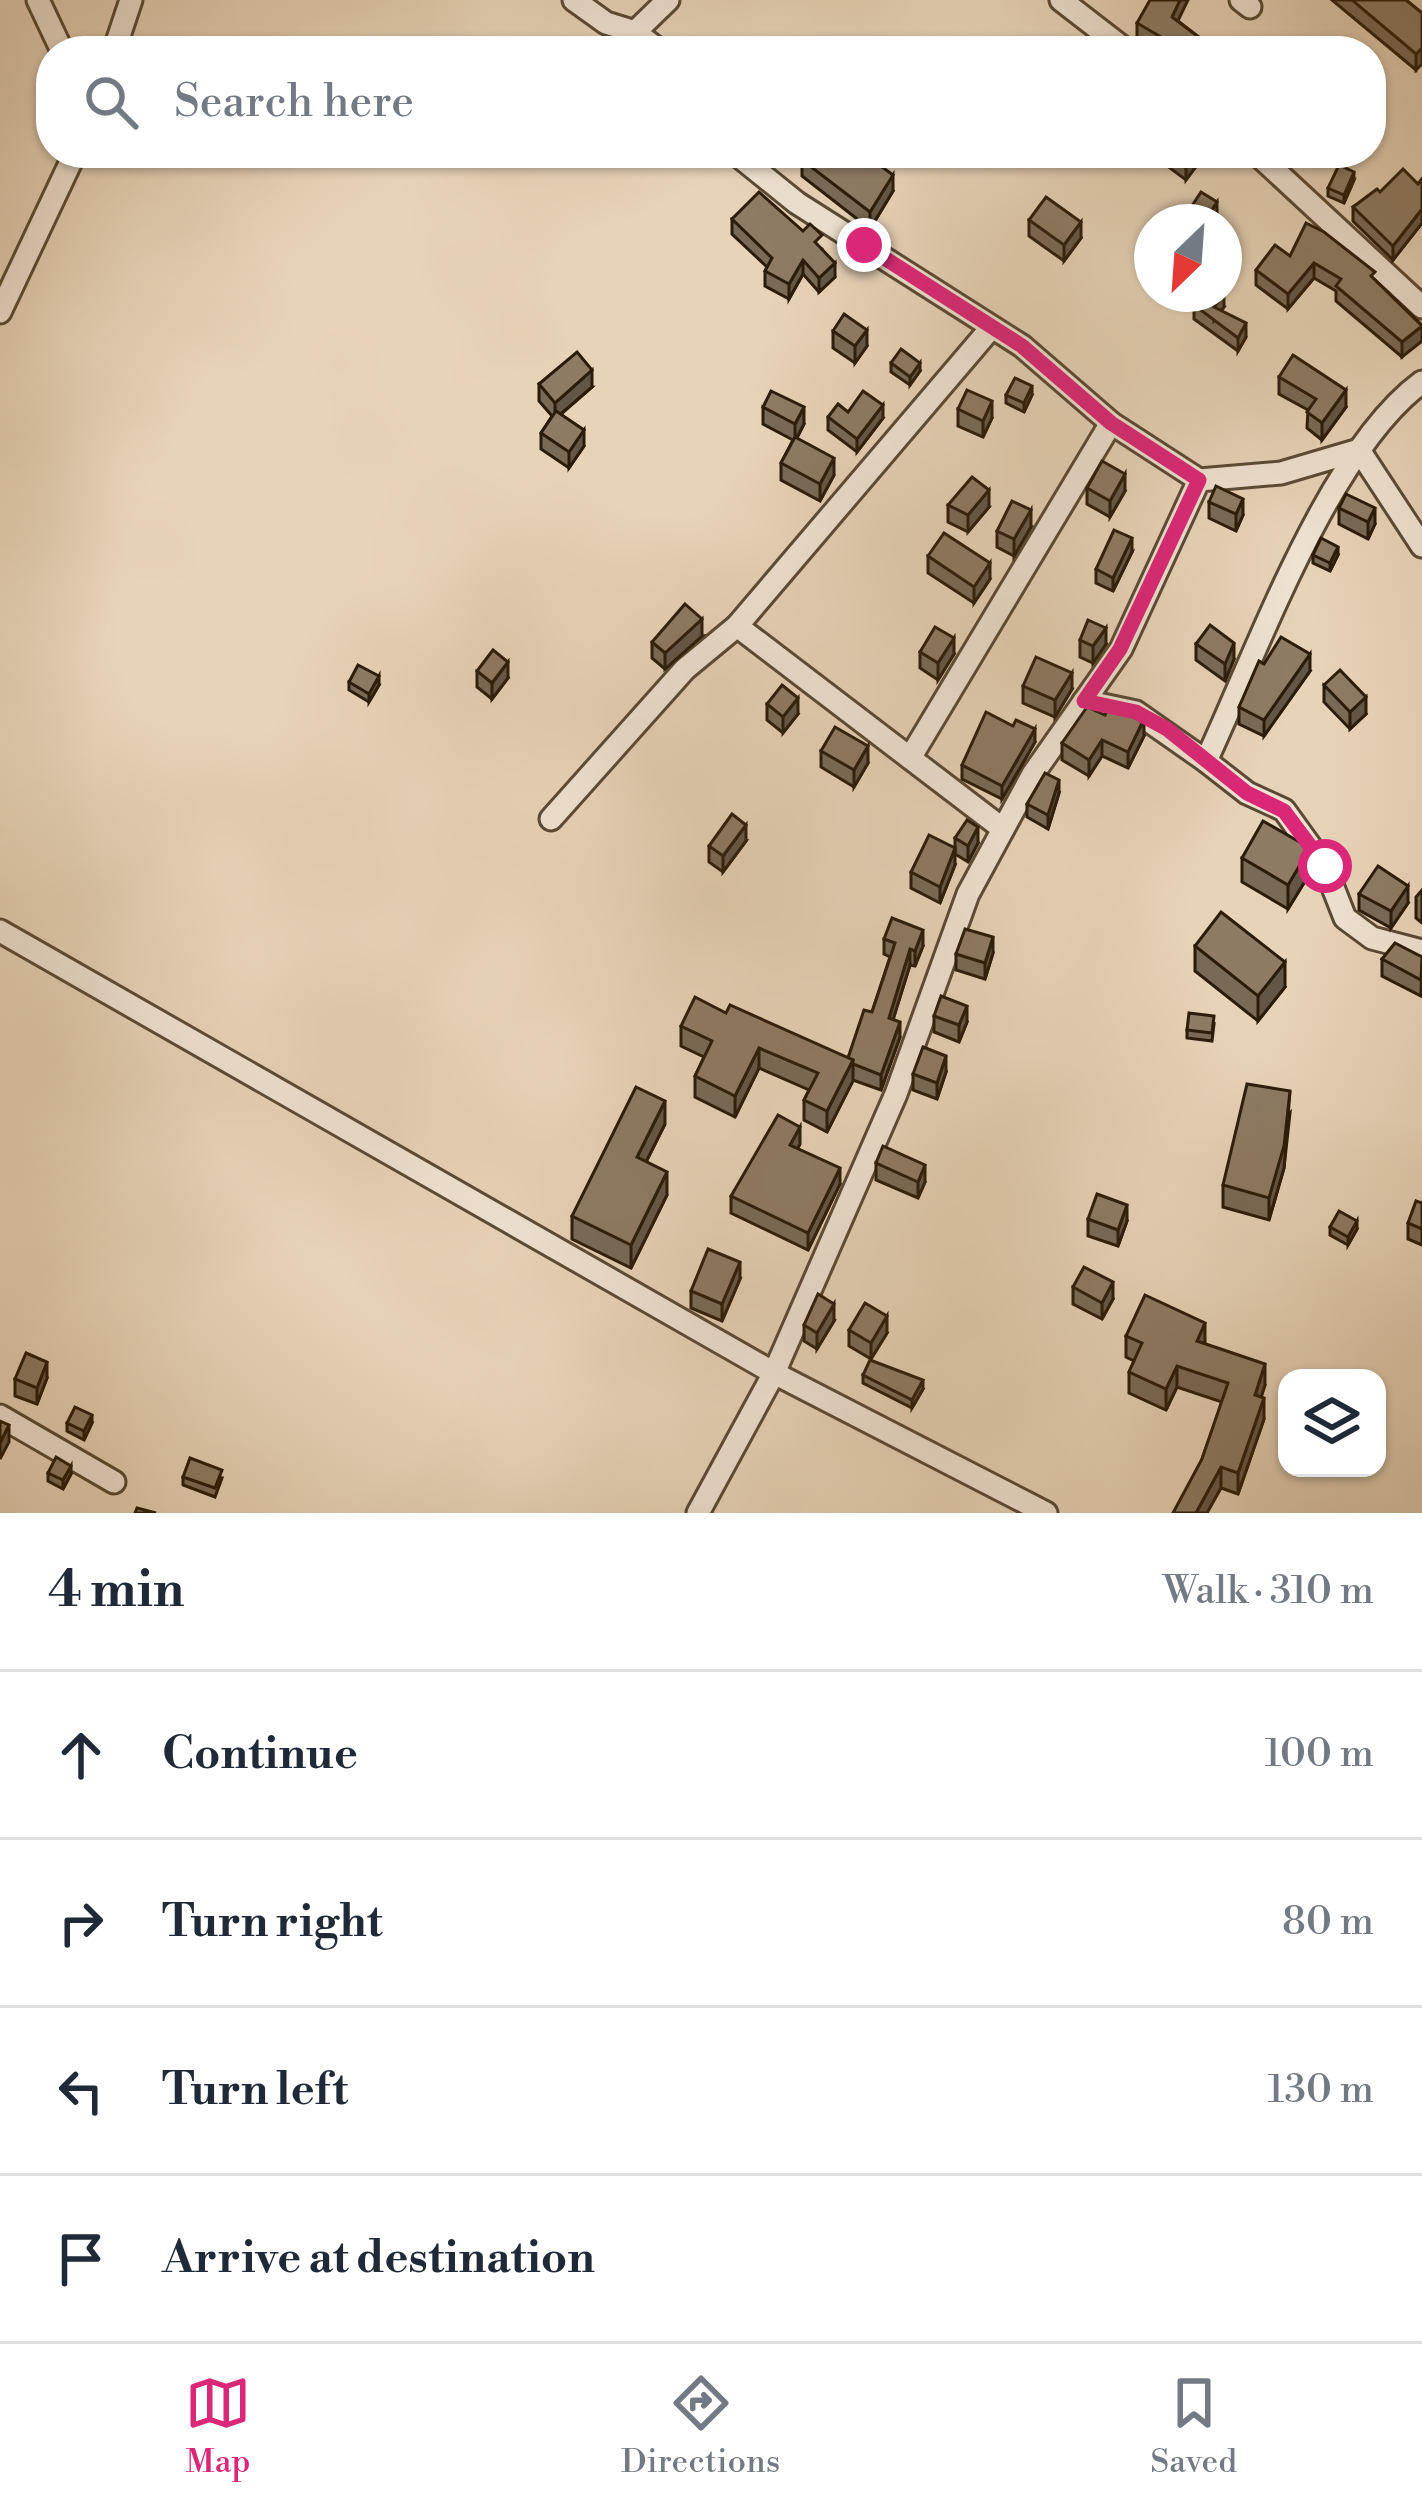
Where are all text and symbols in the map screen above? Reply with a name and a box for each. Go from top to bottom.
search box [36,36,1386,168]
icon: search [78,69,144,135]
text: Search here [174,74,414,131]
north arrow [1134,204,1242,312]
route end [837,218,891,272]
route start [1298,839,1352,893]
map controls [1278,1369,1386,1477]
button: layers [1278,1369,1386,1477]
text: 4 min [48,1559,184,1623]
text: Walk · 310 m [1163,1567,1374,1616]
icon: ahead [48,1722,114,1788]
text: Continue [162,1726,358,1783]
text: 100 m [1265,1730,1374,1779]
icon: right [48,1890,114,1956]
text: Turn right [162,1894,383,1951]
text: 80 m [1282,1898,1374,1947]
icon: left [48,2058,114,2124]
text: Turn left [162,2062,348,2119]
text: 130 m [1268,2066,1374,2115]
icon: arrive [48,2226,114,2292]
text: Arrive at destination [162,2230,595,2287]
tab: Map [185,2370,251,2483]
tab: Directions [621,2370,780,2483]
tab: Saved [1150,2370,1237,2483]

